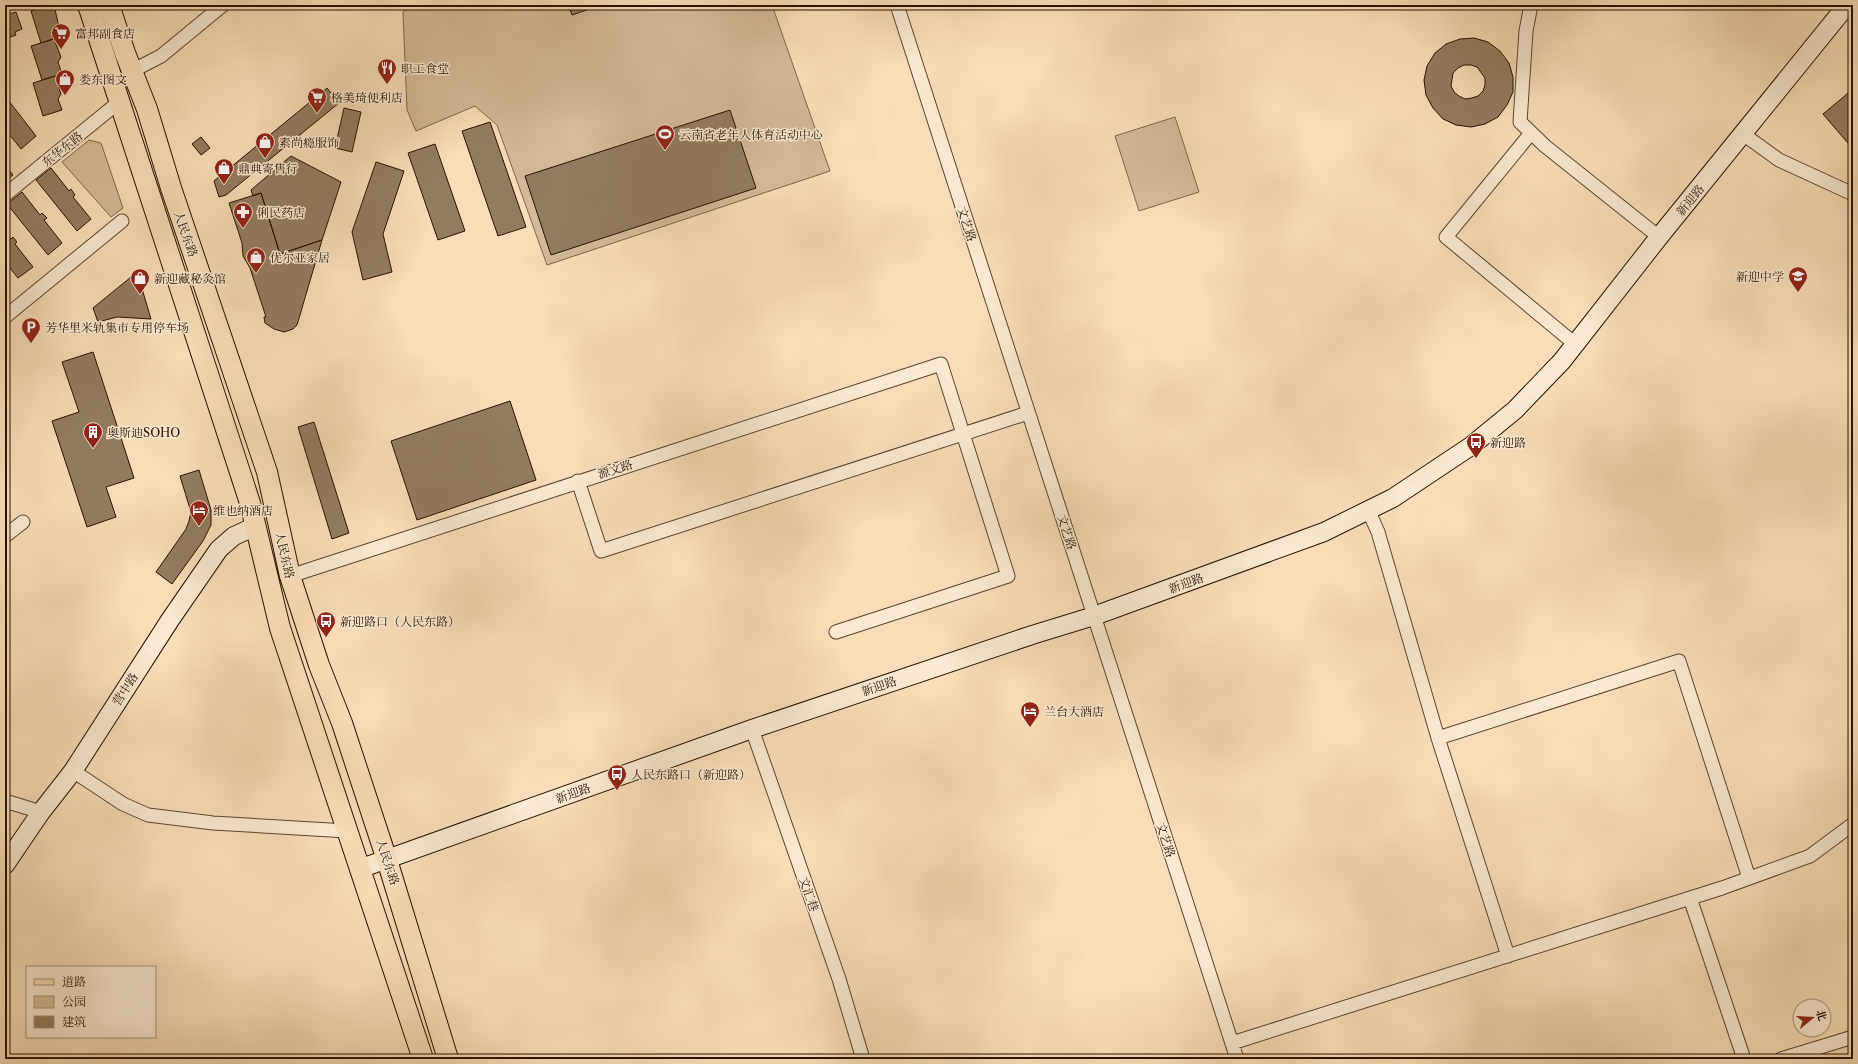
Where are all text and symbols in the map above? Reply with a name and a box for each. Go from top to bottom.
supermarket icon: 富邦副食店 [50,22,72,50]
place label: 富邦副食店 [75,26,135,41]
restaurant icon: 职工食堂 [376,57,398,85]
place label: 职工食堂 [401,61,449,76]
shop icon: 娄东图文 [54,68,76,96]
place label: 娄东图文 [79,72,127,87]
supermarket icon: 格美琦便利店 [306,86,328,114]
place label: 格美琦便利店 [331,90,403,105]
sports icon: 云南省老年人体育活动中心 [654,123,676,151]
place label: 云南省老年人体育活动中心 [679,127,823,142]
street label: 东华东路 [39,128,85,170]
shop icon: 素尚瘾服饰 [254,131,276,159]
place label: 素尚瘾服饰 [279,135,339,150]
shop icon: 鼎典寄售行 [213,157,235,185]
place label: 鼎典寄售行 [238,161,298,176]
street label: 新迎路 [1673,181,1707,219]
pharmacy icon: 俐民药店 [232,201,254,229]
place label: 俐民药店 [257,205,305,220]
street label: 文艺路 [954,205,980,243]
street label: 人民东路 [171,209,201,259]
shop icon: 优尔亚家居 [245,246,267,274]
place label: 优尔亚家居 [270,250,330,265]
school or university icon: 新迎中学 [1787,265,1809,293]
shop icon: 新迎藏秘灸馆 [129,267,151,295]
place label: 新迎中学 [1736,269,1784,284]
place label: 新迎藏秘灸馆 [154,271,226,286]
parking icon: 芳华里米轨集市专用停车场 [20,316,42,344]
place label: 芳华里米轨集市专用停车场 [45,320,189,335]
building icon: 奥斯迪SOHO [82,421,104,449]
place label: 奥斯迪SOHO [107,425,180,440]
bus stop icon: 新迎路 [1465,431,1487,459]
place label: 新迎路 [1490,435,1526,450]
street label: 源文路 [596,456,634,482]
hotel icon: 维也纳酒店 [188,499,210,527]
place label: 维也纳酒店 [213,503,273,518]
street label: 文艺路 [1054,513,1080,551]
street label: 人民东路 [272,530,298,580]
street label: 新迎路 [1167,570,1205,596]
bus stop icon: 新迎路口（人民东路） [315,610,337,638]
place label: 新迎路口（人民东路） [340,614,460,629]
street label: 营中路 [109,670,141,708]
street label: 新迎路 [860,673,898,699]
hotel icon: 兰台大酒店 [1019,700,1041,728]
place label: 兰台大酒店 [1044,704,1104,719]
bus stop icon: 人民东路口（新迎路） [606,763,628,791]
place label: 人民东路口（新迎路） [631,767,751,782]
street label: 新迎路 [554,780,592,806]
street label: 文艺路 [1153,821,1179,859]
street label: 人民东路 [373,837,403,887]
street label: 文汇巷 [796,875,822,913]
legend [26,966,156,1038]
text: 道路 [62,974,86,989]
text: 公园 [62,994,86,1009]
north arrow [1792,998,1832,1038]
text: 北 [1813,1008,1830,1022]
text: 建筑 [62,1014,86,1029]

